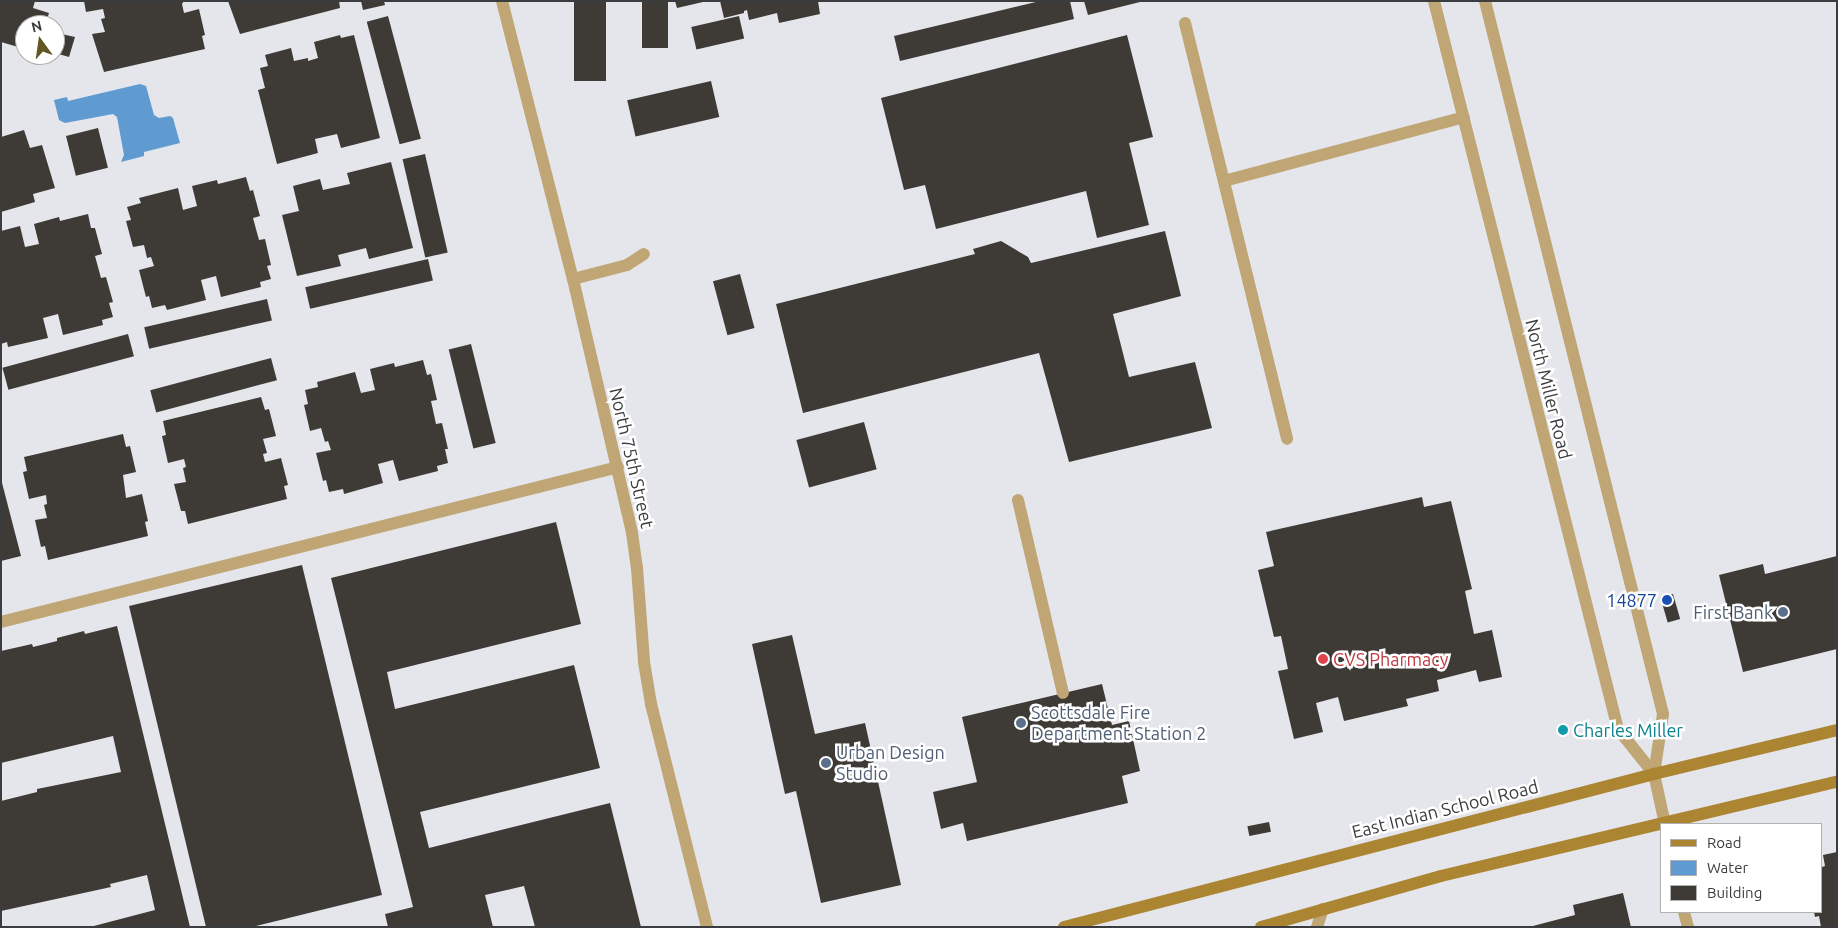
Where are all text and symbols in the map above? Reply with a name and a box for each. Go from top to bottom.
north arrow [15,15,65,65]
text: N [30,17,44,35]
street label: North Miller Road [1521,317,1577,461]
street label: North 75th Street [605,386,659,530]
place label: 14877 [1606,589,1657,611]
marker: 14877 [1661,594,1673,606]
place label: First Bank [1693,601,1773,623]
marker: First Bank [1777,606,1789,618]
place label: CVS Pharmacy [1333,648,1448,670]
marker: CVS Pharmacy [1317,653,1329,665]
place label: Scottsdale Fire Department Station 2 [1031,702,1207,744]
marker: Scottsdale Fire Department Station 2 [1015,717,1027,729]
place label: Charles Miller [1573,719,1683,741]
marker: Charles Miller [1557,724,1569,736]
place label: Urban Design Studio [836,742,945,784]
marker: Urban Design Studio [820,757,832,769]
street label: East Indian School Road [1350,775,1540,843]
legend [1660,823,1823,913]
text: Road [1707,834,1742,851]
text: Water [1707,859,1748,876]
text: Building [1707,884,1762,901]

